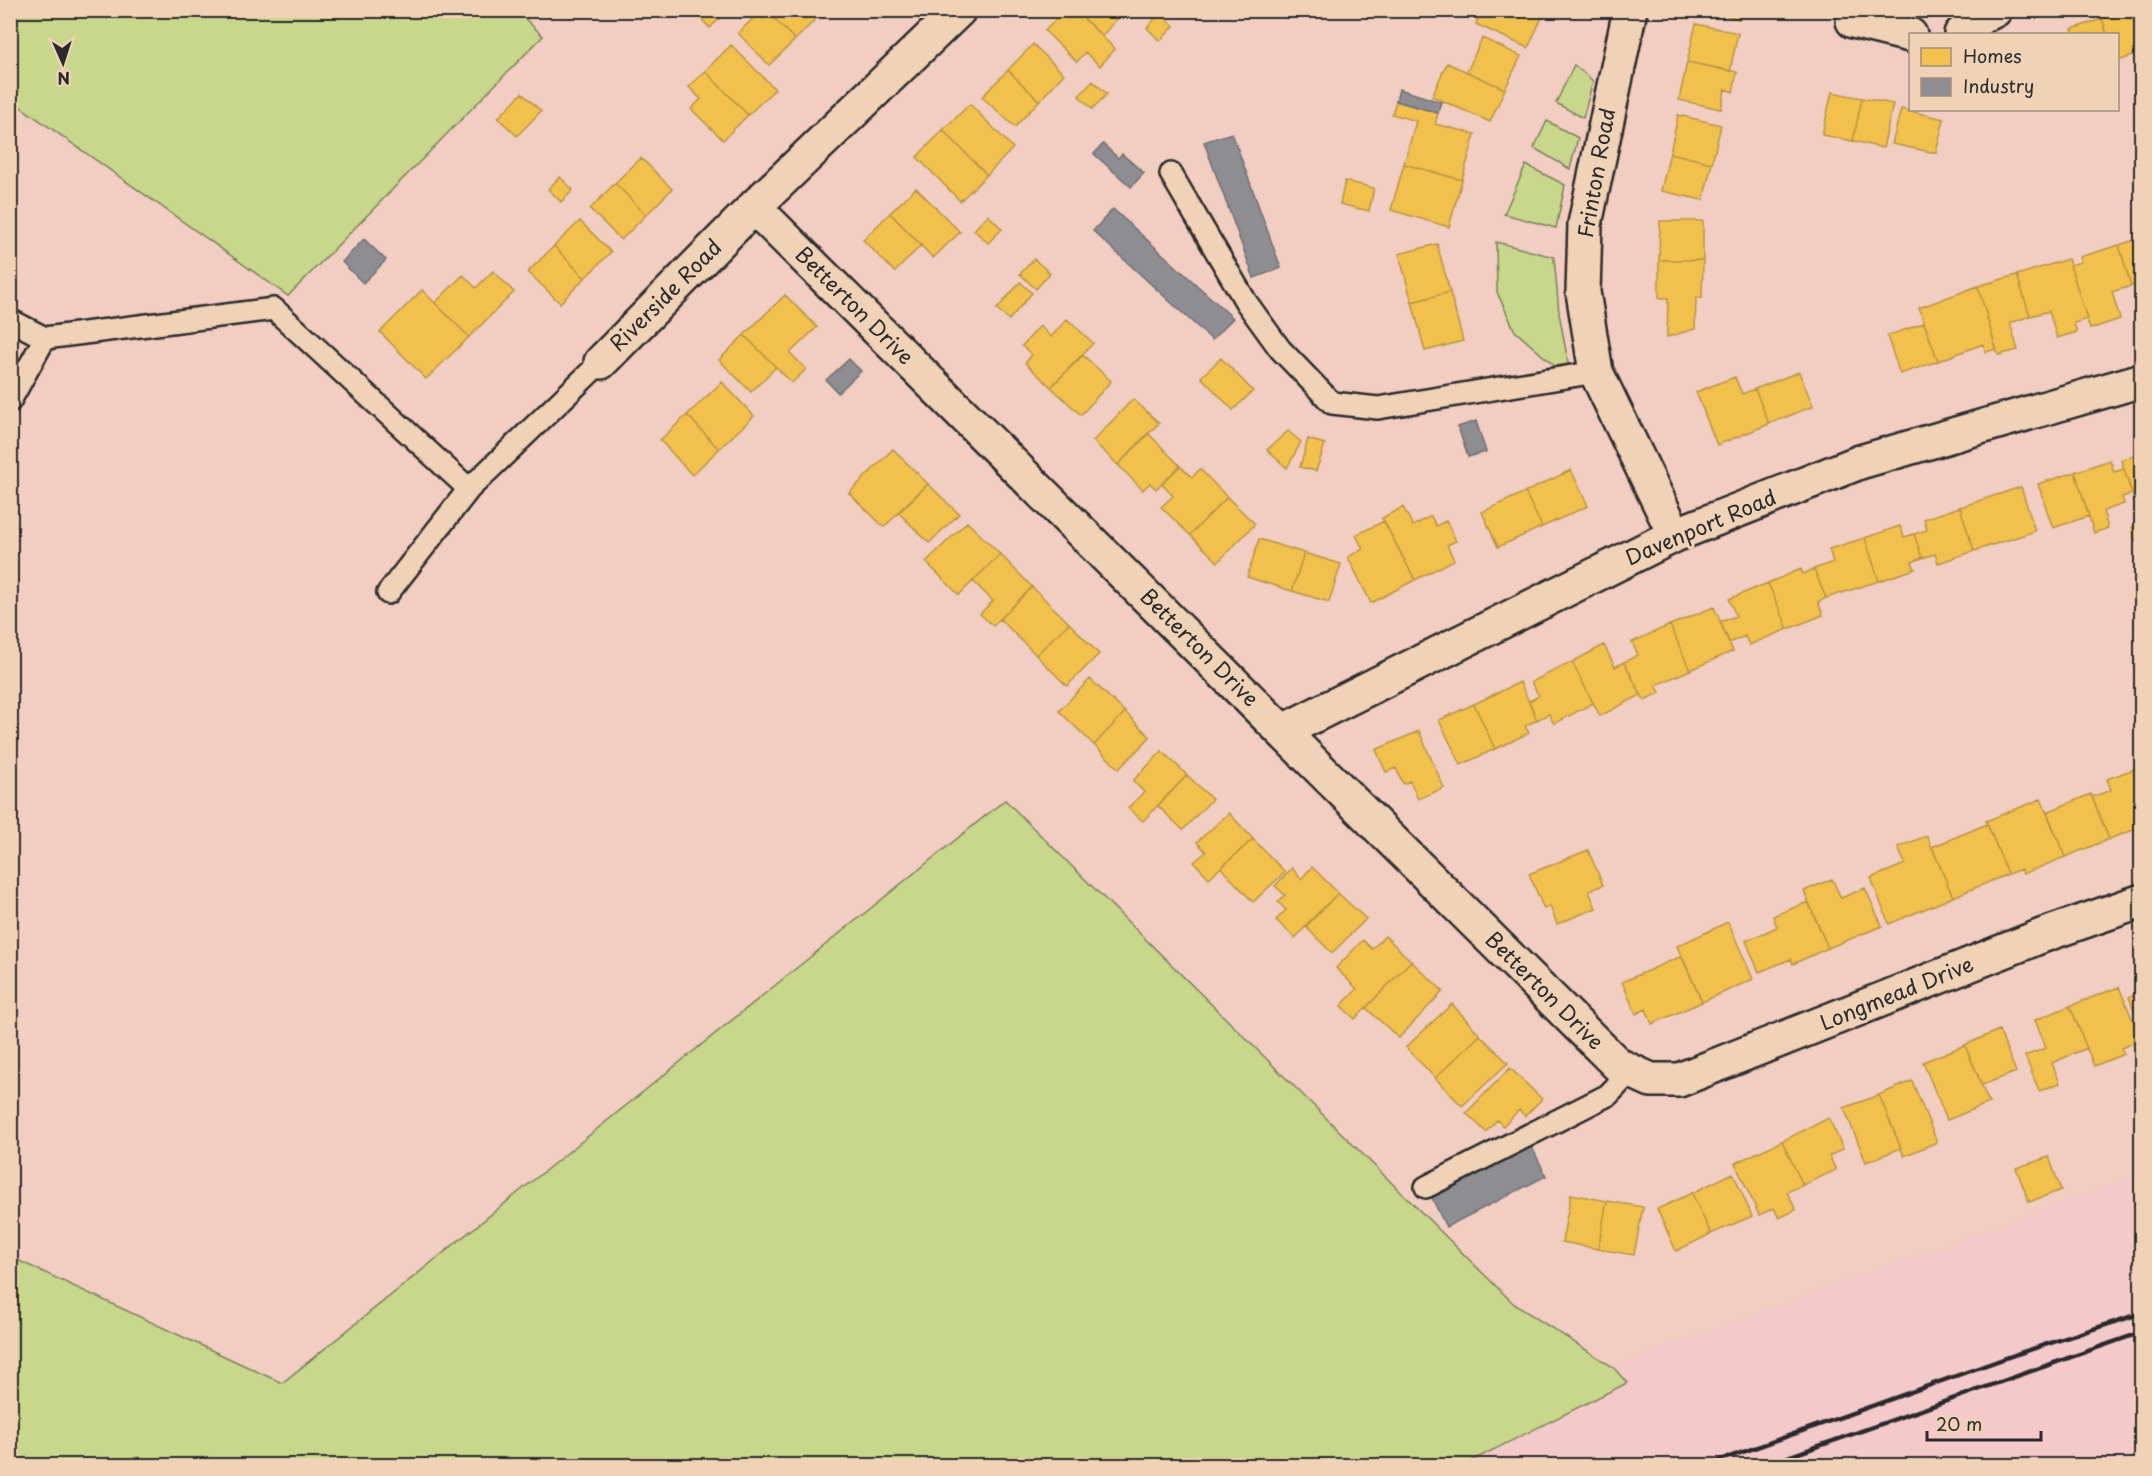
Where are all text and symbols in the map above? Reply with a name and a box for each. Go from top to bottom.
north arrow [33,33,93,93]
legend [1909,33,2119,111]
text: Homes [1963,42,2021,69]
text: N [57,67,71,91]
text: Industry [1963,72,2034,99]
street label: Frinton Road [1568,105,1622,240]
street label: Riverside Road [601,231,728,358]
street label: Betterton Drive [789,238,922,371]
street label: Davenport Road [1620,480,1781,572]
street label: Betterton Drive [1134,580,1267,713]
street label: Betterton Drive [1479,923,1612,1056]
street label: Longmead Drive [1815,947,1978,1038]
scale bar [1927,1404,2041,1442]
text: 20 m [1936,1410,1982,1437]

